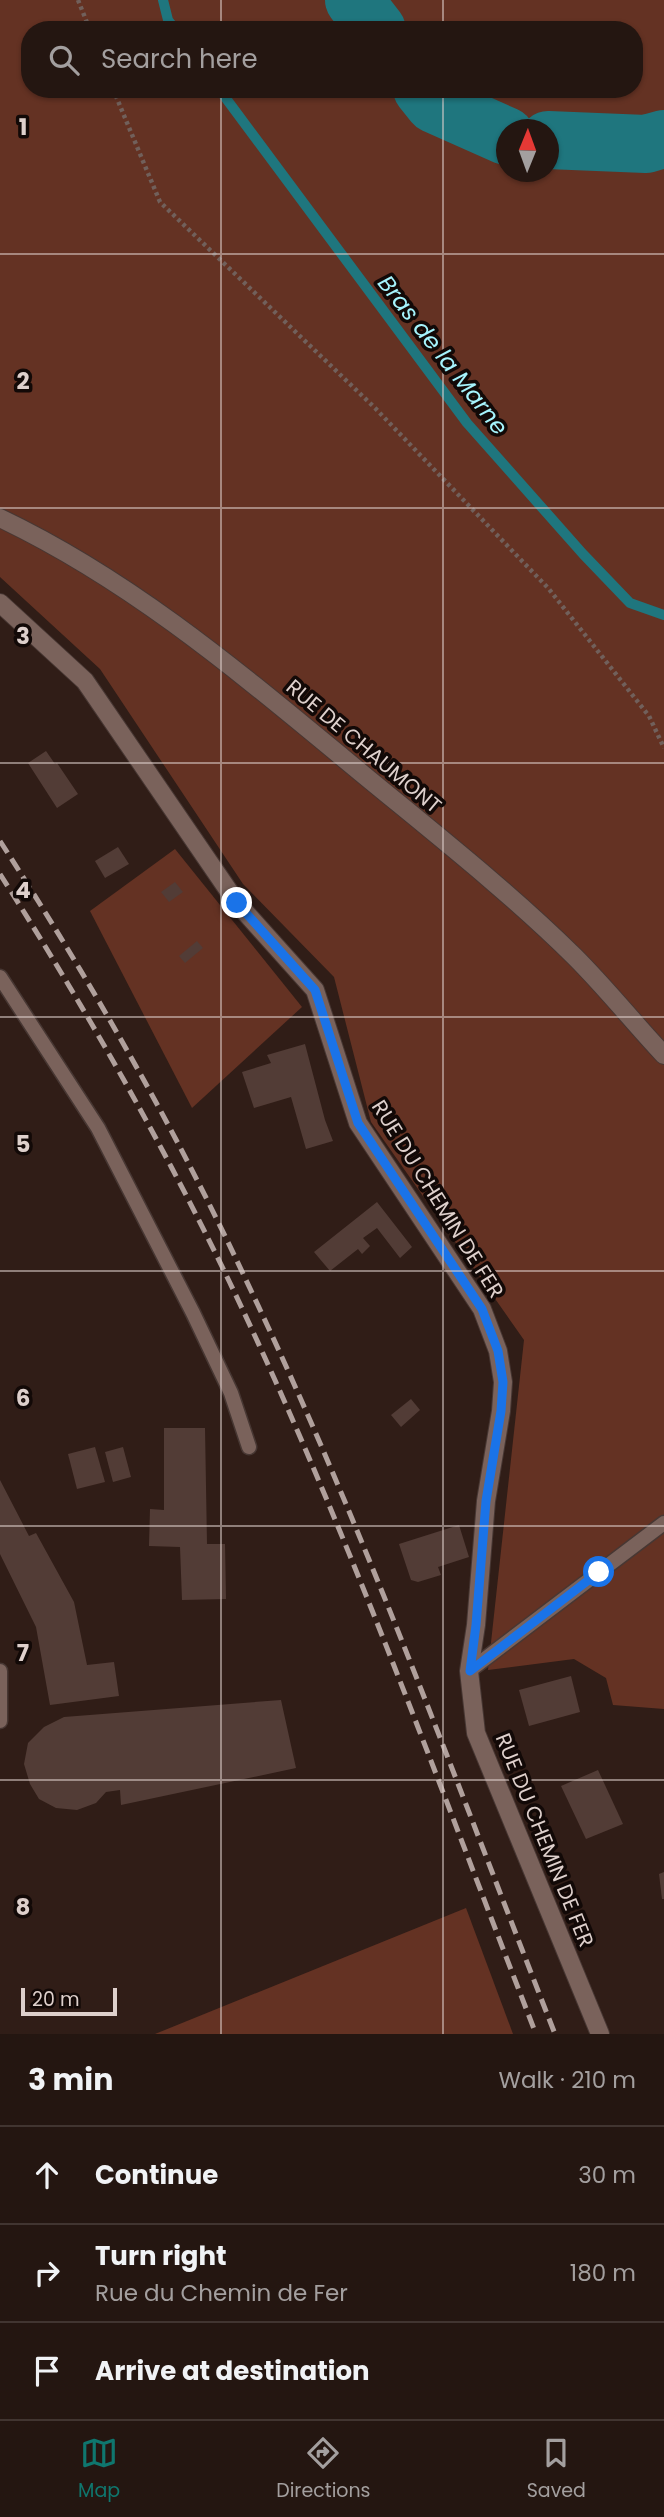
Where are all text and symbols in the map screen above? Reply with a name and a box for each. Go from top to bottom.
search box [21,21,643,98]
icon: search [45,41,83,79]
text: Search here [101,41,258,77]
text: 1 [19,111,27,143]
north arrow [496,119,559,182]
water label: Bras de la Marne [370,268,516,442]
text: 2 [16,365,30,397]
text: 3 [16,620,30,652]
street label: RUE DE CHAUMONT [280,672,448,820]
text: 4 [15,874,31,906]
route end [221,887,252,918]
street label: RUE DU CHEMIN DE FER [365,1094,511,1304]
text: 5 [16,1128,30,1160]
text: 6 [16,1382,30,1414]
route start [583,1556,614,1587]
text: 7 [17,1637,29,1669]
street label: RUE DU CHEMIN DE FER [489,1729,601,1951]
text: 8 [16,1891,30,1923]
scale bar [21,1985,117,2017]
text: 20 m [32,1986,80,2013]
text: 3 min [28,2058,113,2101]
text: Walk · 210 m [498,2064,636,2096]
icon: ahead [28,2156,66,2194]
text: Continue [95,2157,218,2193]
text: 30 m [578,2159,636,2191]
text: Turn right [95,2238,227,2274]
icon: right [28,2254,66,2292]
text: 180 m [570,2257,636,2289]
text: Rue du Chemin de Fer [95,2277,348,2309]
icon: arrive [28,2352,66,2390]
text: Arrive at destination [95,2353,370,2389]
tab: Map [78,2434,120,2505]
tab: Directions [276,2434,371,2505]
tab: Saved [527,2434,586,2505]

